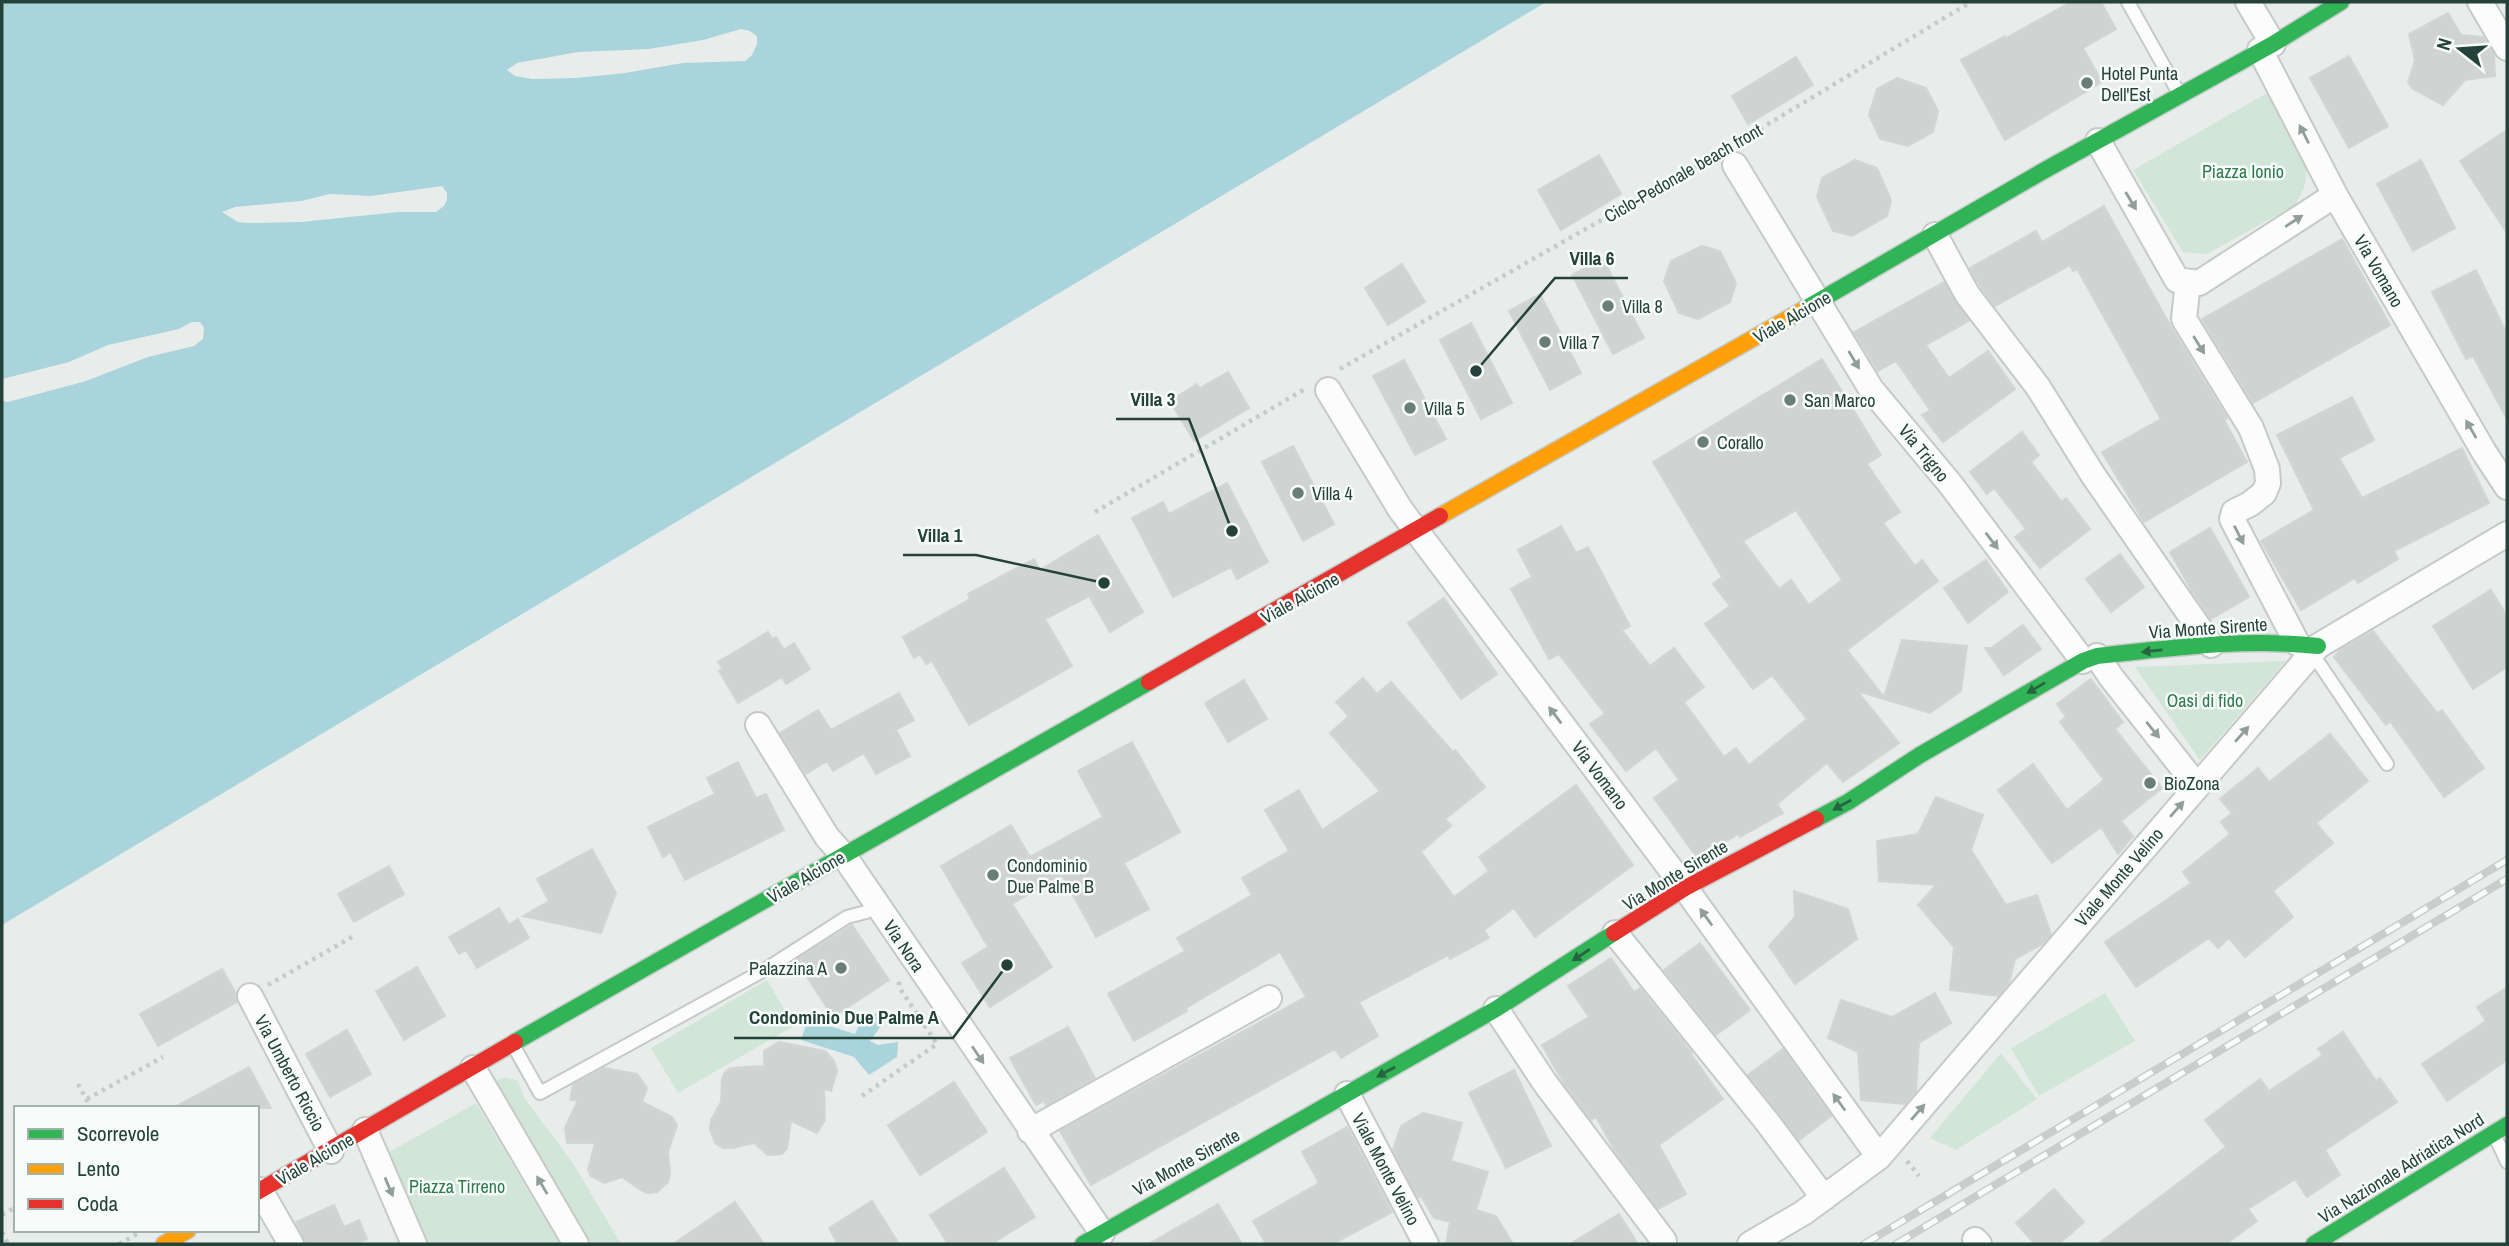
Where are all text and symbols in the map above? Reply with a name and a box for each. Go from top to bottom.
north arrow [2425,14,2495,84]
text: N [2430,35,2458,53]
place label: Hotel Punta Dell'Est [2101,61,2178,107]
marker: Hotel Punta Dell'Est [2079,75,2095,91]
street label: Ciclo-Pedonale beach front [1599,117,1767,229]
one-way arrow [2299,124,2310,144]
park label: Piazza Ionio [2202,159,2284,184]
one-way arrow [2124,191,2136,211]
one-way arrow [2285,215,2304,228]
street label: Via Vomano [2348,230,2410,312]
callout: Villa 6 [1555,238,1628,278]
text: Villa 6 [1570,245,1615,271]
street label: Viale Alcione [1749,285,1835,349]
place label: Villa 8 [1622,294,1663,319]
marker: Villa 8 [1600,298,1616,314]
place label: Villa 7 [1559,330,1600,355]
marker: Villa 7 [1537,334,1553,350]
one-way arrow [2193,335,2206,355]
one-way arrow [1848,351,1860,370]
callout: Villa 3 [1116,379,1189,419]
text: Villa 3 [1131,386,1176,412]
place label: San Marco [1804,388,1875,413]
marker: San Marco [1782,392,1798,408]
place label: Villa 5 [1424,396,1465,421]
marker: Villa 5 [1402,400,1418,416]
street label: Via Trigno [1893,419,1955,487]
one-way arrow [2465,420,2477,439]
place label: Corallo [1717,430,1764,455]
marker: Corallo [1695,434,1711,450]
place label: Villa 4 [1312,481,1353,506]
marker: Villa 4 [1290,485,1306,501]
callout: Villa 1 [903,515,976,555]
text: Villa 1 [918,522,963,548]
one-way arrow [2234,525,2245,545]
one-way arrow [1985,531,1999,550]
street label: Viale Alcione [1256,566,1344,630]
street label: Via Monte Sirente [2148,611,2268,645]
one-way arrow [2141,646,2163,657]
one-way arrow [2027,682,2046,694]
park label: Oasi di fido [2167,688,2243,713]
one-way arrow [1548,706,1562,725]
one-way arrow [2145,721,2160,739]
one-way arrow [2234,725,2250,743]
street label: Via Vomano [1566,735,1634,815]
place label: BioZona [2164,771,2220,796]
marker: BioZona [2142,775,2158,791]
one-way arrow [1832,799,1851,811]
one-way arrow [2169,800,2184,817]
street label: Viale Monte Velino [2069,822,2169,932]
street label: Via Monte Sirente [1618,834,1732,916]
street label: Viale Alcione [763,845,849,909]
place label: Condominio Due Palme B [1007,853,1094,899]
marker: Condominio Due Palme B [985,867,1001,883]
one-way arrow [1699,908,1713,926]
street label: Via Nora [877,915,931,977]
one-way arrow [1572,948,1590,962]
place label: Palazzina A [749,956,827,981]
marker: Palazzina A [833,960,849,976]
callout: Condominio Due Palme A [734,998,953,1038]
text: Condominio Due Palme A [749,1004,940,1030]
street label: Via Umberto Riccio [249,1010,331,1136]
one-way arrow [971,1045,984,1064]
one-way arrow [1376,1066,1395,1078]
one-way arrow [1832,1093,1846,1111]
one-way arrow [1910,1103,1926,1121]
legend [14,1106,259,1232]
street label: Via Nazionale Adriatica Nord [2313,1107,2489,1229]
street label: Viale Monte Velino [1346,1109,1426,1229]
text: Scorrevole [77,1119,159,1148]
street label: Via Monte Sirente [1128,1122,1244,1202]
street label: Viale Alcione [272,1127,358,1191]
text: Lento [77,1154,120,1183]
park label: Piazza Tirreno [409,1174,505,1199]
one-way arrow [536,1176,548,1195]
one-way arrow [384,1177,395,1198]
text: Coda [77,1189,119,1218]

